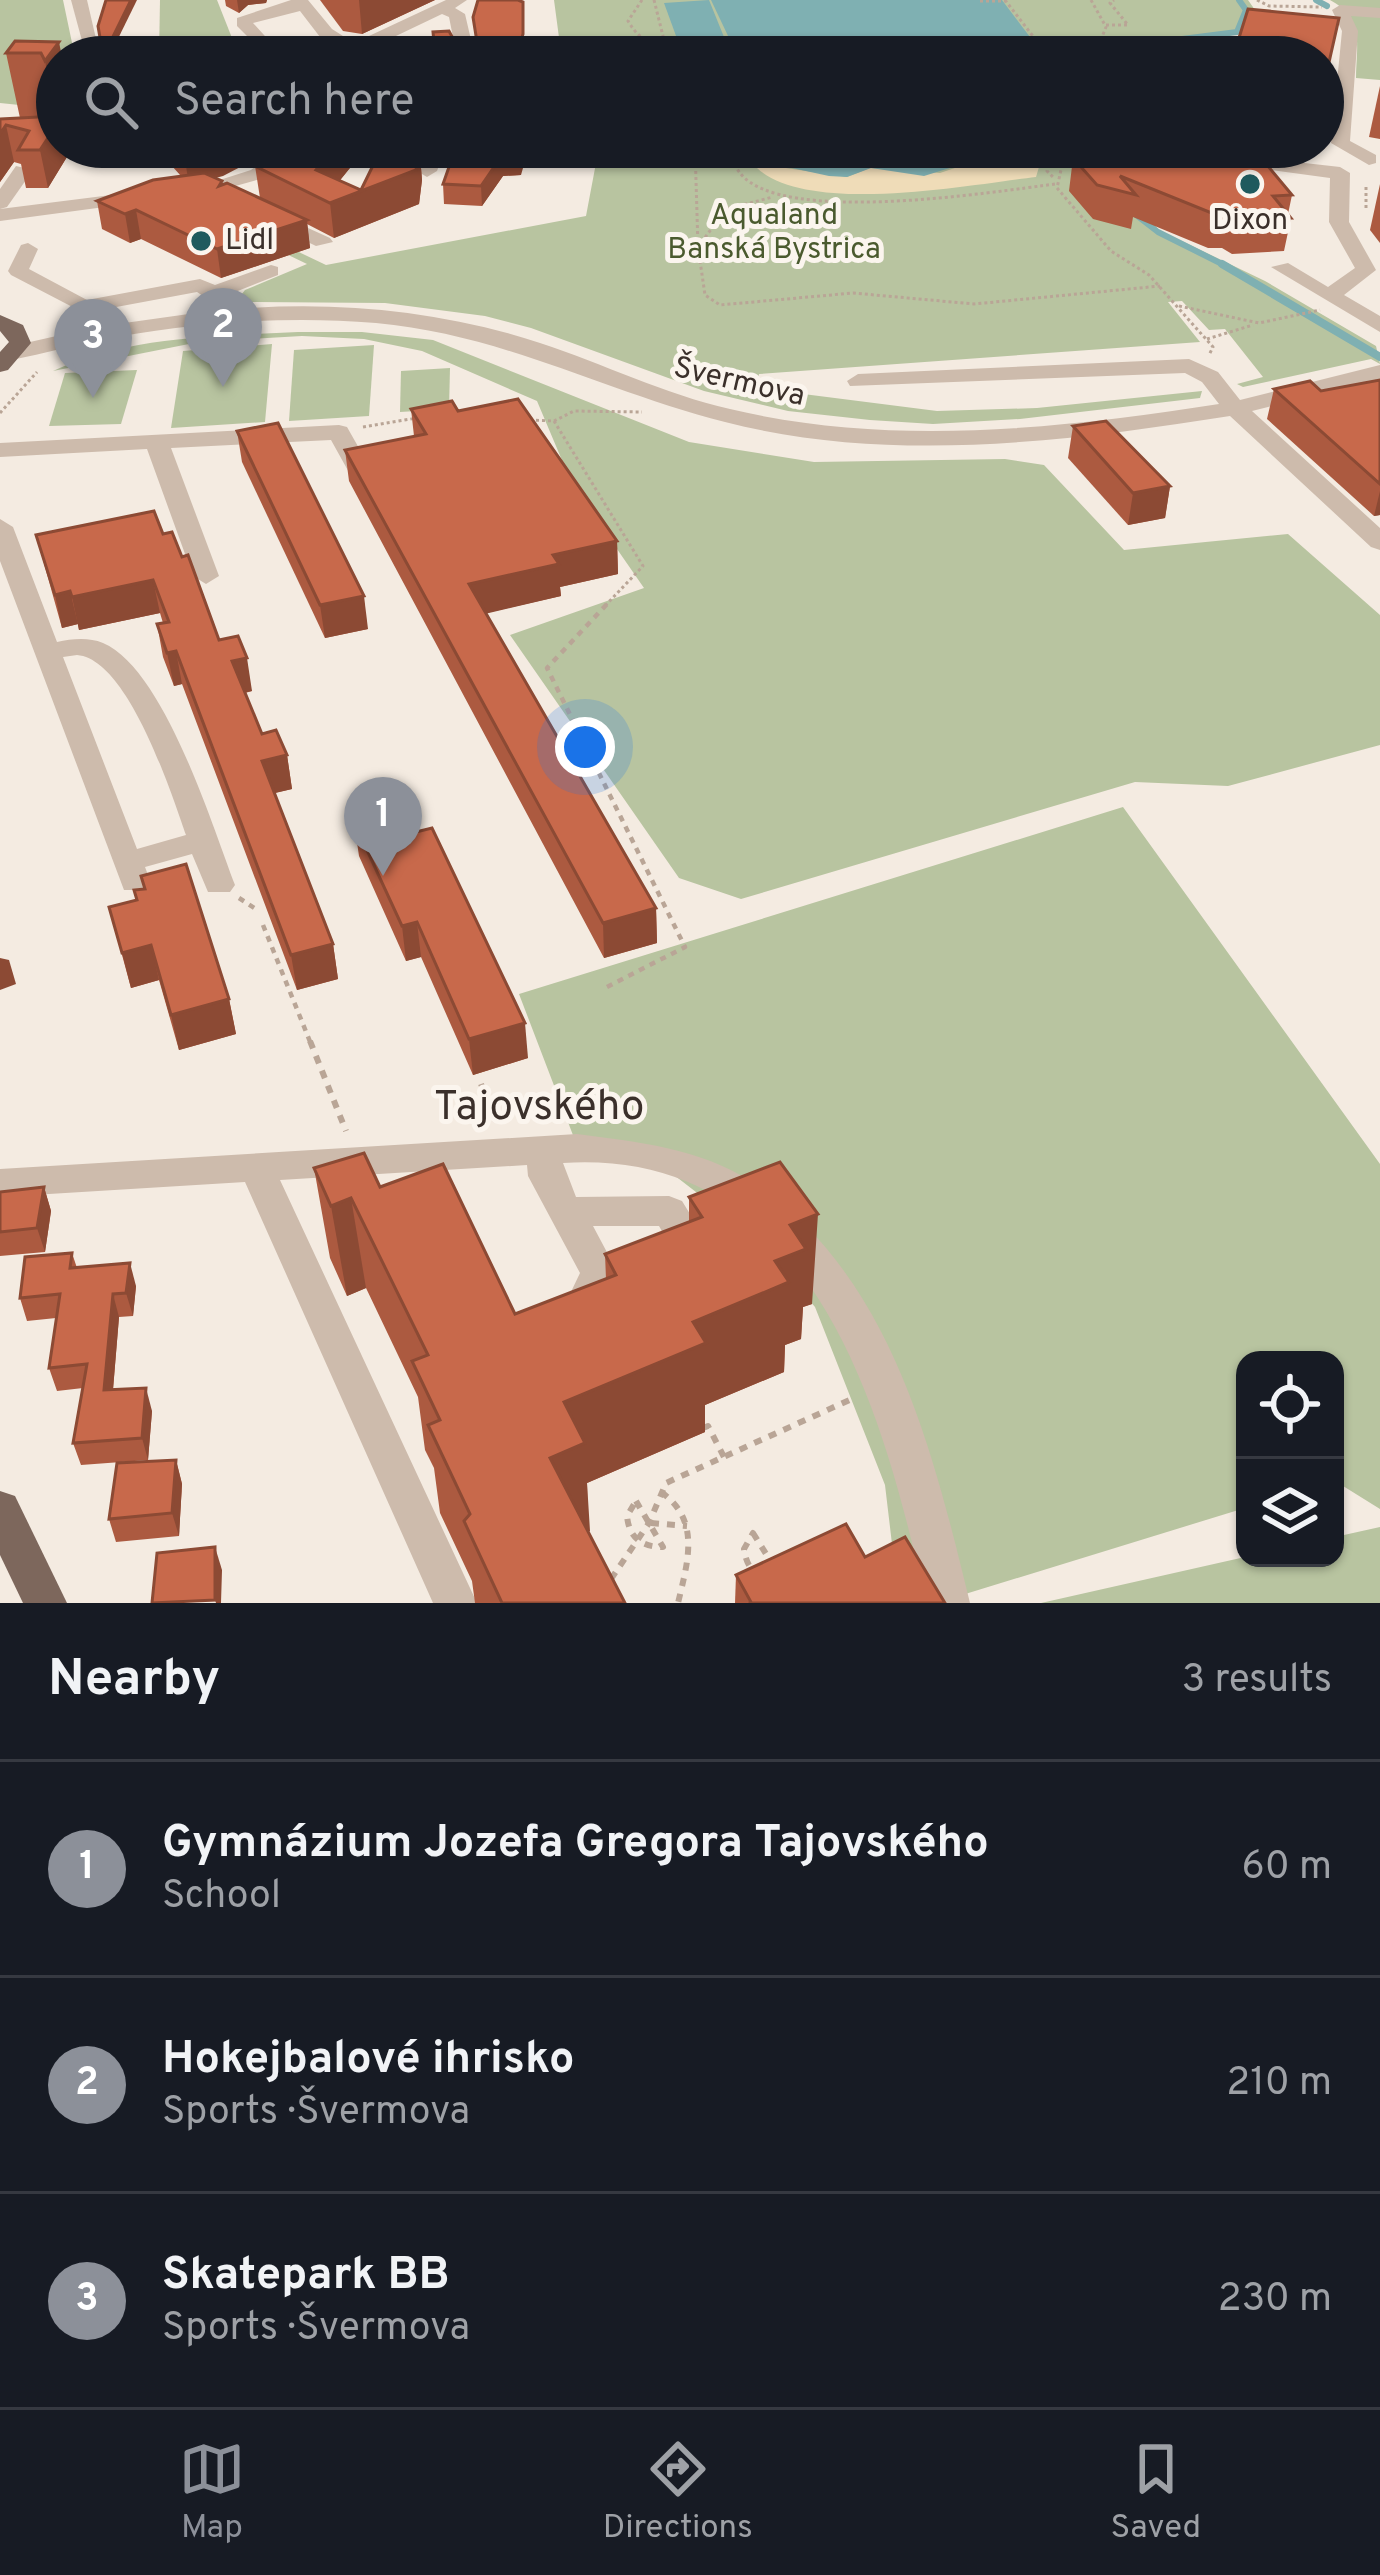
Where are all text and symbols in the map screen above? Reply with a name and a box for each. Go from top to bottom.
search box [36,36,1344,168]
icon: search [78,69,144,135]
text: Search here [174,74,414,131]
marker: Dixon [1237,171,1263,197]
park label: Aqualand Banská Bystrica [667,198,881,269]
place label: Dixon [1212,203,1288,240]
place label: Lidl [225,223,274,260]
marker: Lidl [188,228,214,254]
pin: 2 [184,288,262,387]
pin: 3 [54,299,132,398]
street label: Švermova [670,347,809,416]
your location [555,717,615,777]
pin: 1 [344,777,422,876]
street label: Tajovského [434,1082,644,1135]
map controls [1236,1351,1344,1567]
button: locate [1236,1351,1344,1459]
button: layers [1236,1459,1344,1567]
text: Nearby [48,1649,220,1714]
text: 3 results [1182,1657,1332,1706]
text: Gymnázium Jozefa Gregora Tajovského [162,1816,989,1873]
text: 1 [79,1844,95,1893]
text: 60 m [1241,1844,1332,1893]
text: School [162,1873,281,1922]
text: Hokejbalové ihrisko [162,2032,575,2089]
text: 2 [75,2060,99,2109]
text: 210 m [1226,2060,1332,2109]
text: Sports · Švermova [162,2089,470,2138]
text: Skatepark BB [162,2248,450,2305]
text: 3 [75,2276,99,2325]
text: 230 m [1218,2276,1332,2325]
text: Sports · Švermova [162,2305,470,2354]
tab: Map [179,2436,245,2550]
tab: Directions [603,2436,753,2550]
tab: Saved [1110,2436,1201,2550]

